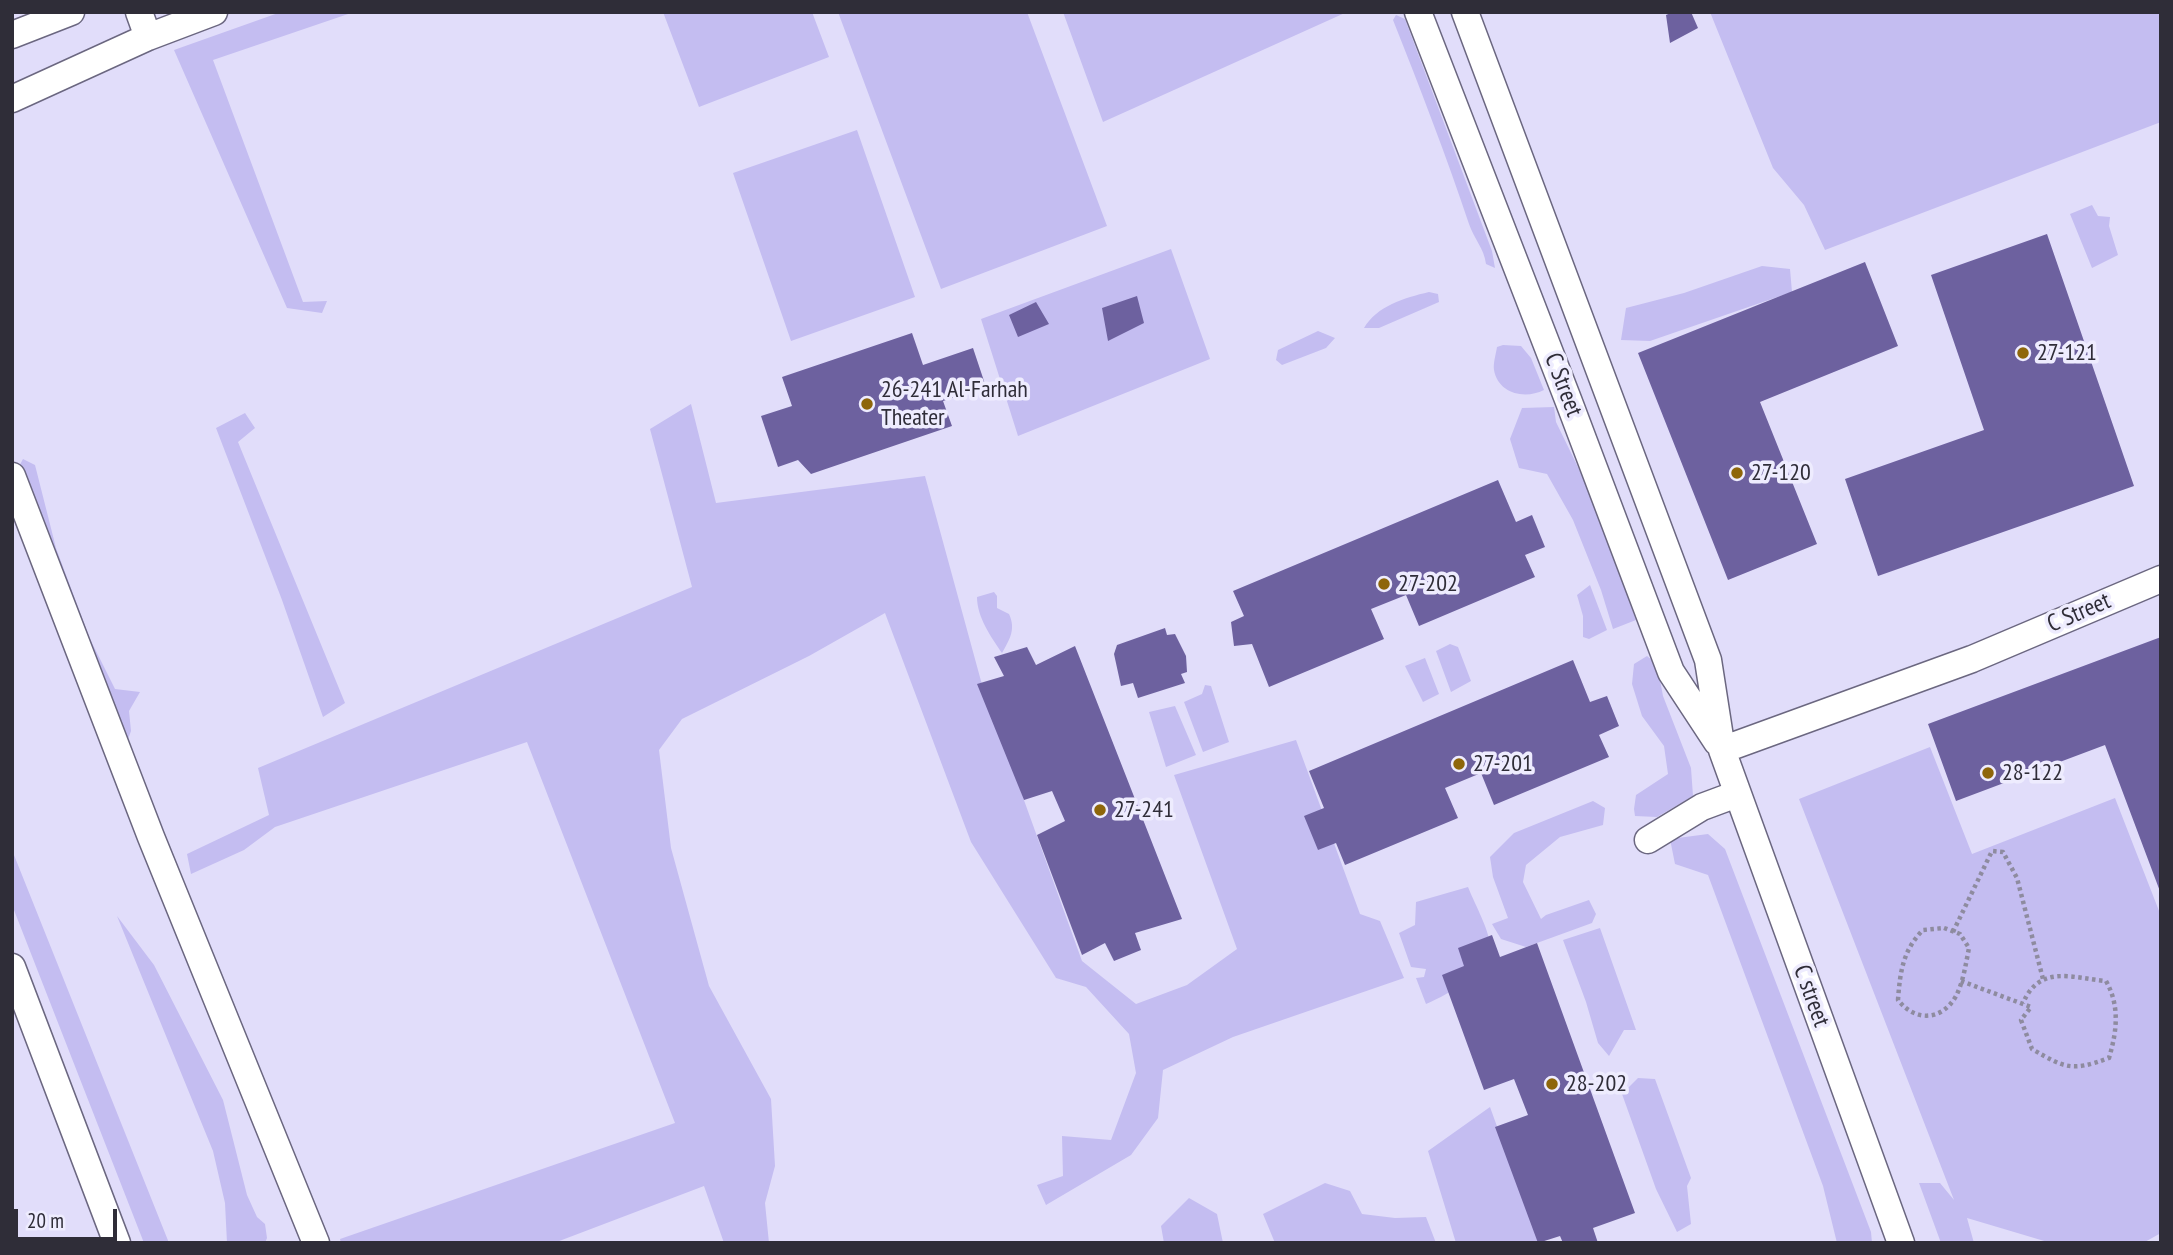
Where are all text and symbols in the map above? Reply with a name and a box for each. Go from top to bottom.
place label: 27-121 [2037,339,2097,367]
marker: 27-121 [2015,345,2031,361]
street label: C Street [1538,349,1588,421]
place label: 26-241 Al-Farhah Theater [881,376,1028,432]
marker: 26-241 Al-Farhah Theater [859,396,875,412]
place label: 27-120 [1751,459,1811,487]
marker: 27-120 [1729,465,1745,481]
place label: 27-202 [1398,570,1458,598]
marker: 27-202 [1376,576,1392,592]
street label: C Street [2043,587,2115,639]
place label: 27-201 [1473,750,1533,778]
marker: 27-201 [1451,756,1467,772]
place label: 28-122 [2002,759,2063,787]
marker: 28-122 [1980,765,1996,781]
place label: 27-241 [1114,796,1174,824]
marker: 27-241 [1092,802,1108,818]
street label: C street [1787,961,1835,1031]
place label: 28-202 [1566,1070,1627,1098]
marker: 28-202 [1544,1076,1560,1092]
scale bar [18,1196,121,1240]
text: 20 m [27,1207,64,1234]

